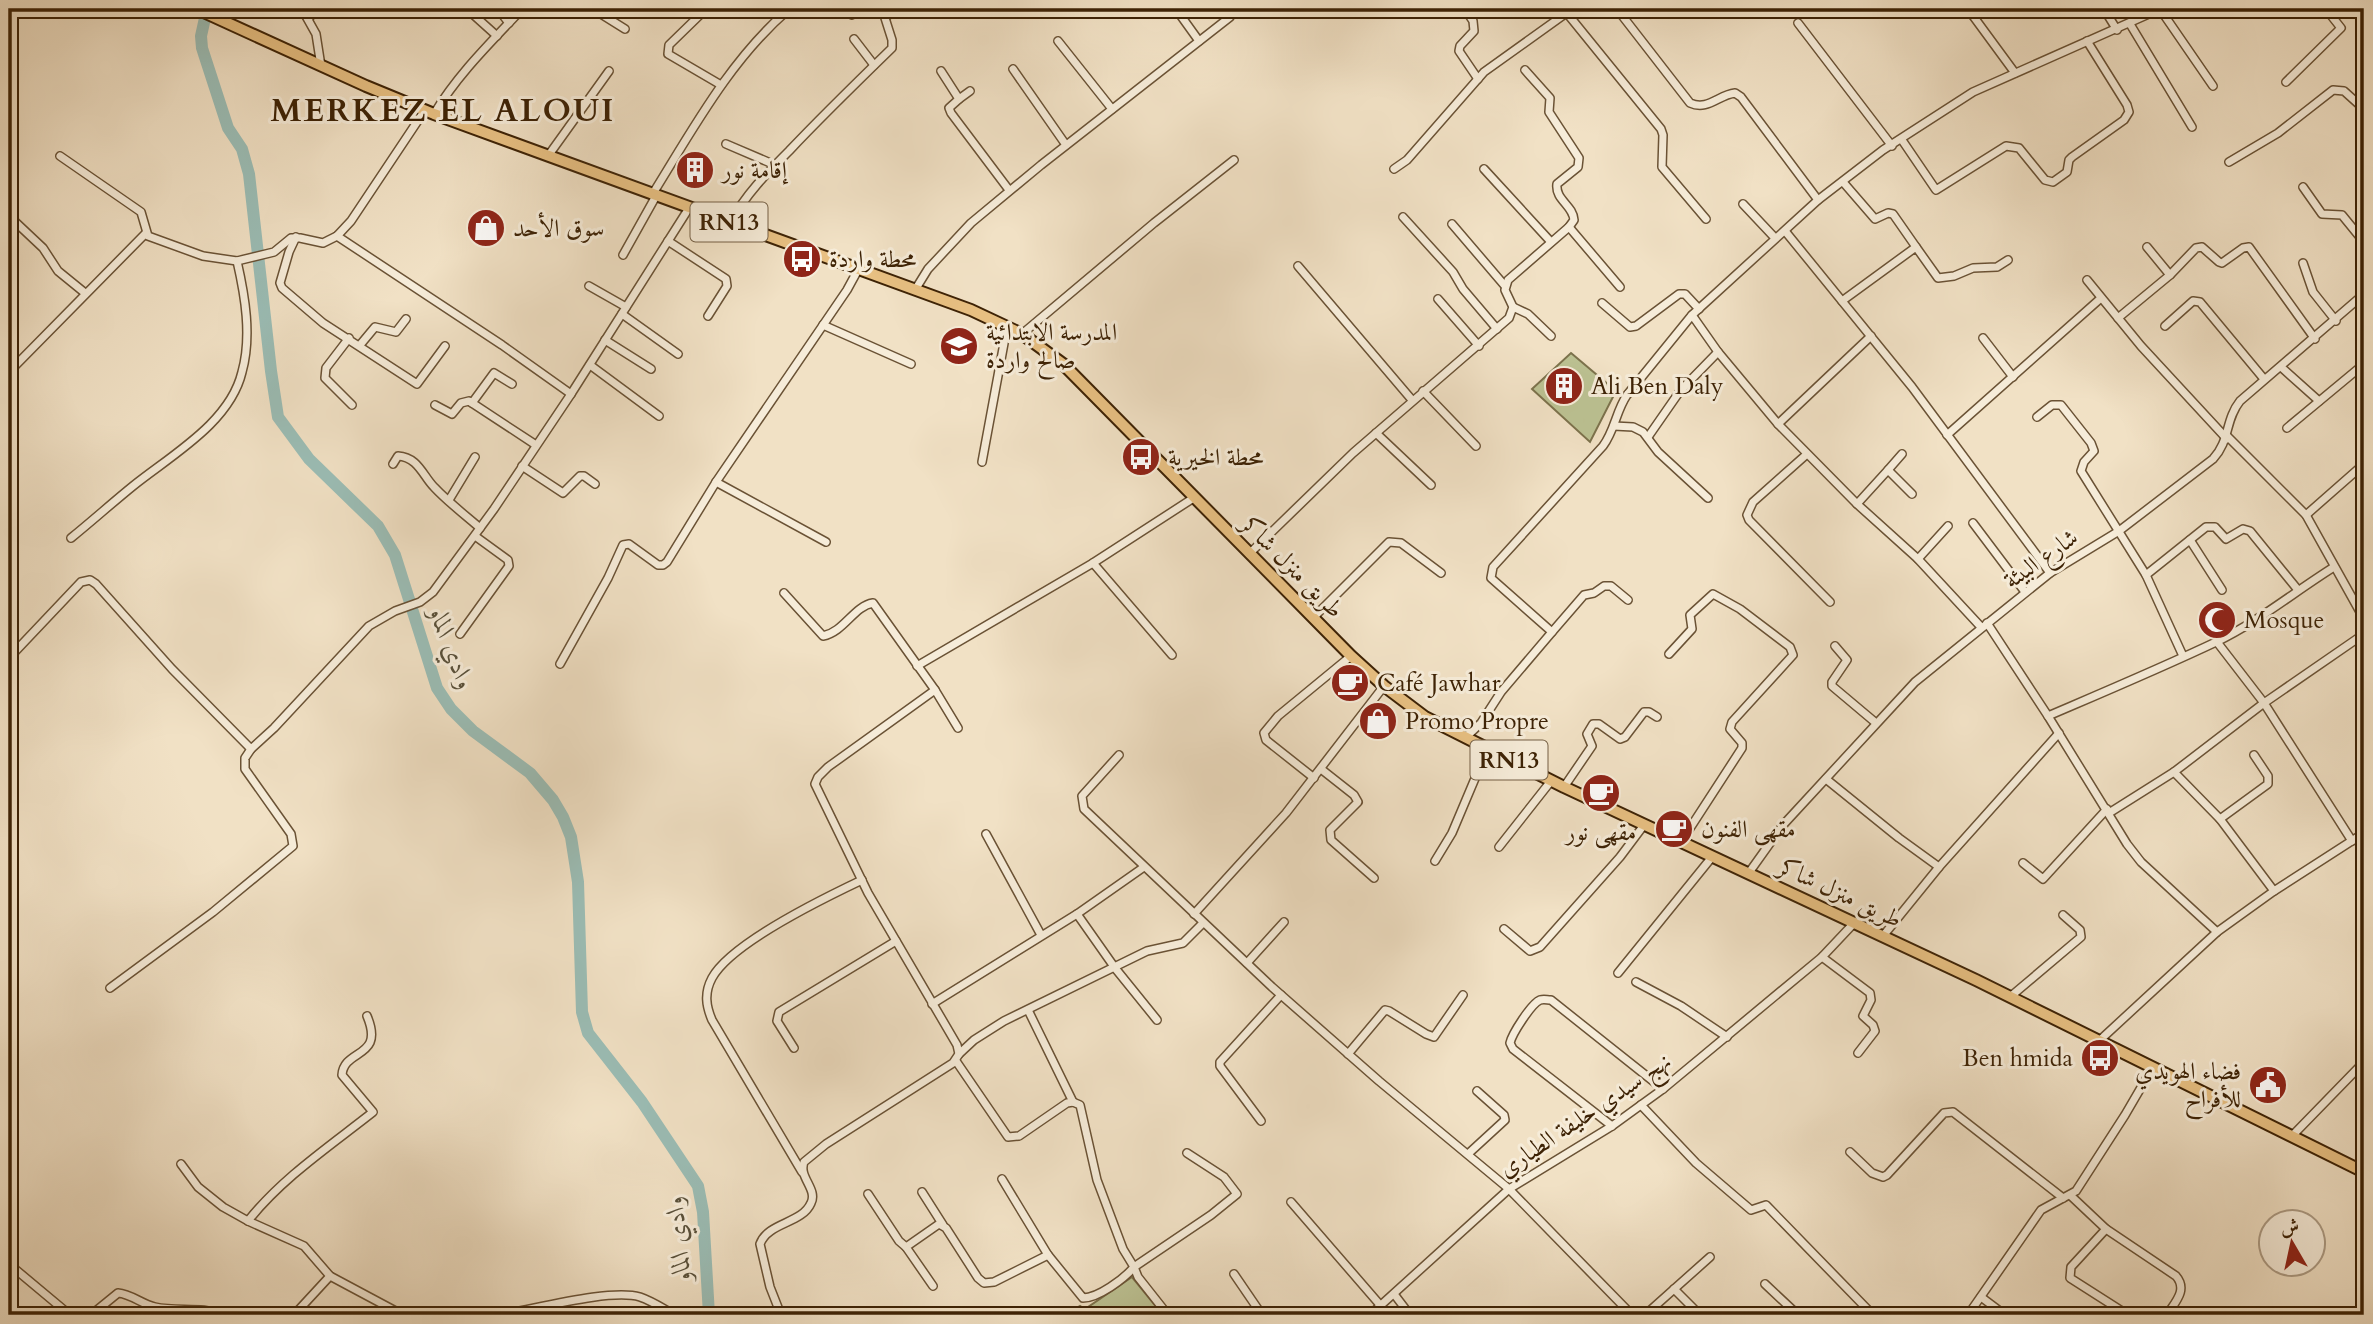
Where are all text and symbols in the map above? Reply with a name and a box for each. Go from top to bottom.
district label: MERKEZ EL ALOUI [271,89,615,133]
building icon: إقامة نور [674,149,716,191]
place label: إقامة نور [720,154,789,187]
road number: RN13 [690,202,768,242]
shop icon: سوق الأحد [465,207,507,249]
place label: سوق الأحد [513,212,604,245]
bus stop icon: محطة واردة [781,238,823,280]
place label: محطة واردة [829,243,917,276]
place label: المدرسة الابتدائية صالح واردة [986,316,1117,380]
school or university icon: المدرسة الابتدائية صالح واردة [938,325,980,367]
building icon: Ali Ben Daly [1543,365,1585,407]
place label: Ali Ben Daly [1591,370,1724,403]
bus stop icon: محطة الخيرية [1120,436,1162,478]
place label: محطة الخيرية [1168,441,1264,474]
street label: طريق منزل شاكر [1231,506,1351,626]
street label: شارع البيئة [1997,521,2087,599]
mosque icon: Mosque [2196,599,2238,641]
water label: وادي الماو [417,600,484,696]
place label: Mosque [2244,604,2325,637]
cafe icon: Café Jawhar [1329,662,1371,704]
place label: Café Jawhar [1377,667,1501,700]
shop icon: Promo Propre [1357,700,1399,742]
place label: Promo Propre [1405,705,1549,738]
road number: RN13 [1470,740,1548,780]
cafe icon: مقهى نور [1580,772,1622,814]
cafe icon: مقهى الفنون [1653,808,1695,850]
place label: مقهى الفنون [1701,813,1796,846]
place label: مقهى نور [1564,816,1636,849]
street label: طريق منزل شاكر [1770,849,1907,936]
bus stop icon: Ben hmida [2079,1037,2121,1079]
place label: Ben hmida [1962,1042,2074,1075]
street label: نهج سيدي خليفة الطياري [1492,1045,1680,1188]
place label: فضاء الهويدي للأفراح [2135,1055,2241,1120]
public building icon: فضاء الهويدي للأفراح [2247,1064,2289,1106]
water label: وادي الماو [656,1194,703,1286]
north arrow [2258,1208,2328,1278]
text: ش [2278,1213,2301,1242]

